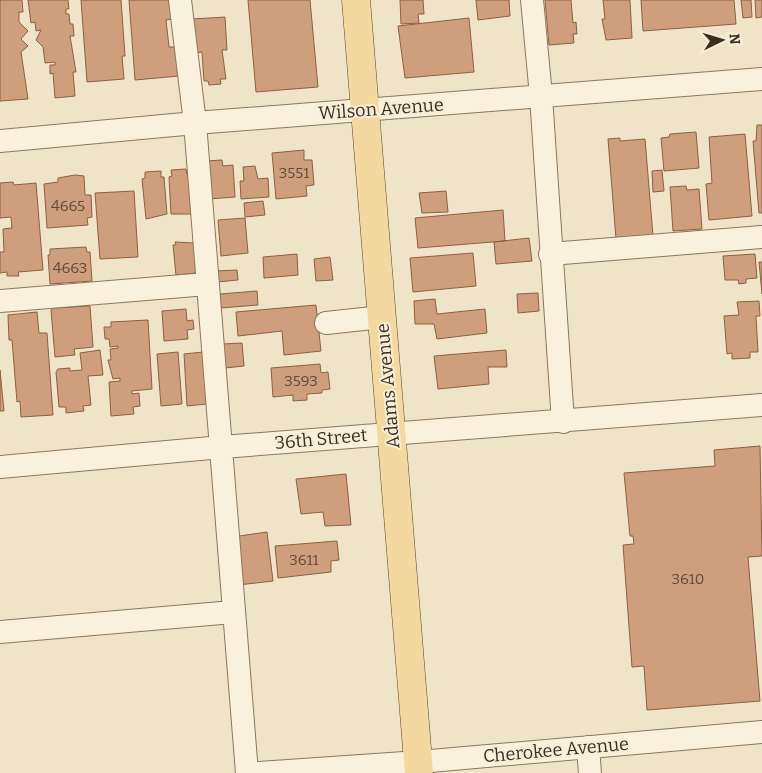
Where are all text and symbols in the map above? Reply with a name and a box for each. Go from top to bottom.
north arrow [697,15,747,65]
text: N [726,33,743,45]
street label: Wilson Avenue [318,94,444,124]
house number: 3551 [279,164,309,182]
house number: 4665 [51,197,85,215]
house number: 4663 [53,259,87,277]
street label: Adams Avenue [372,323,404,449]
house number: 3593 [284,372,318,390]
street label: 36th Street [274,424,369,454]
house number: 3611 [289,551,319,569]
house number: 3610 [672,570,704,588]
street label: Cherokee Avenue [482,733,630,767]

